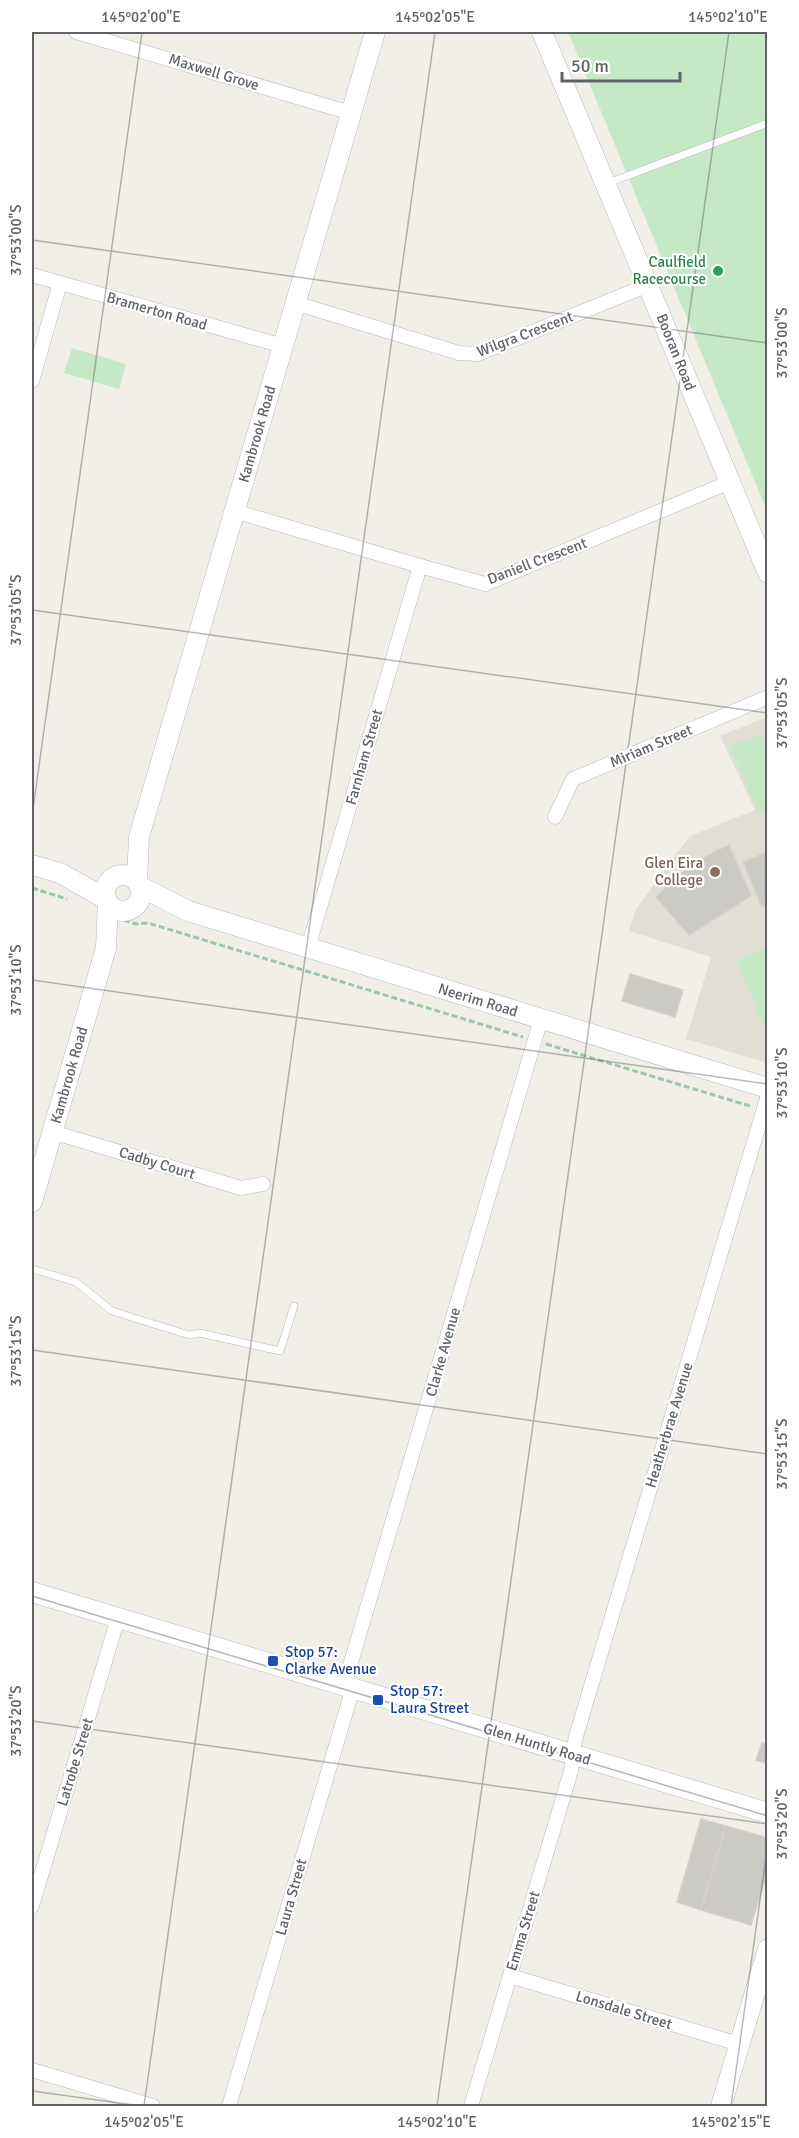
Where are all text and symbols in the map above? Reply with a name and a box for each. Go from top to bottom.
text: 145°02'00"E [101,8,181,26]
text: 145°02'05"E [395,8,475,26]
text: 145°02'10"E [688,8,768,26]
scale bar [562,45,680,83]
street label: Maxwell Grove [167,50,261,94]
text: 50 m [571,55,609,77]
text: 37°53'00"S [7,204,25,276]
place label: Caulfield Racecourse [632,253,706,288]
marker: Caulfield Racecourse [711,264,725,278]
street label: Bramerton Road [105,288,209,334]
street label: Wilgra Crescent [474,307,576,361]
text: 37°53'00"S [773,307,791,379]
street label: Booran Road [652,311,700,393]
street label: Kambrook Road [235,383,279,485]
street label: Daniell Crescent [485,534,589,588]
text: 37°53'05"S [7,574,25,646]
text: 37°53'05"S [773,677,791,749]
street label: Farnham Street [342,707,386,807]
street label: Miriam Street [607,721,695,771]
place label: Glen Eira College [645,854,703,889]
marker: Glen Eira College [708,865,722,879]
text: 37°53'10"S [7,944,25,1016]
street label: Neerim Road [436,979,520,1021]
street label: Kambrook Road [47,1024,91,1126]
text: 37°53'10"S [773,1047,791,1119]
street label: Cadby Court [117,1143,197,1183]
street label: Clarke Avenue [422,1306,464,1398]
text: 37°53'15"S [7,1315,25,1387]
street label: Heatherbrae Avenue [641,1360,697,1490]
text: 37°53'15"S [773,1418,791,1490]
place label: Stop 57: Clarke Avenue [285,1643,377,1678]
marker: Stop 57: Clarke Avenue [266,1654,280,1668]
place label: Stop 57: Laura Street [390,1682,469,1717]
text: 37°53'20"S [7,1685,25,1757]
marker: Stop 57: Laura Street [371,1693,385,1707]
street label: Latrobe Street [53,1716,97,1808]
street label: Glen Huntly Road [481,1719,593,1769]
text: 37°53'20"S [773,1788,791,1860]
street label: Laura Street [271,1857,311,1937]
street label: Emma Street [502,1889,544,1973]
street label: Lonsdale Street [574,1987,674,2033]
text: 145°02'05"E [104,2113,184,2131]
text: 145°02'10"E [397,2113,477,2131]
text: 145°02'15"E [691,2113,771,2131]

